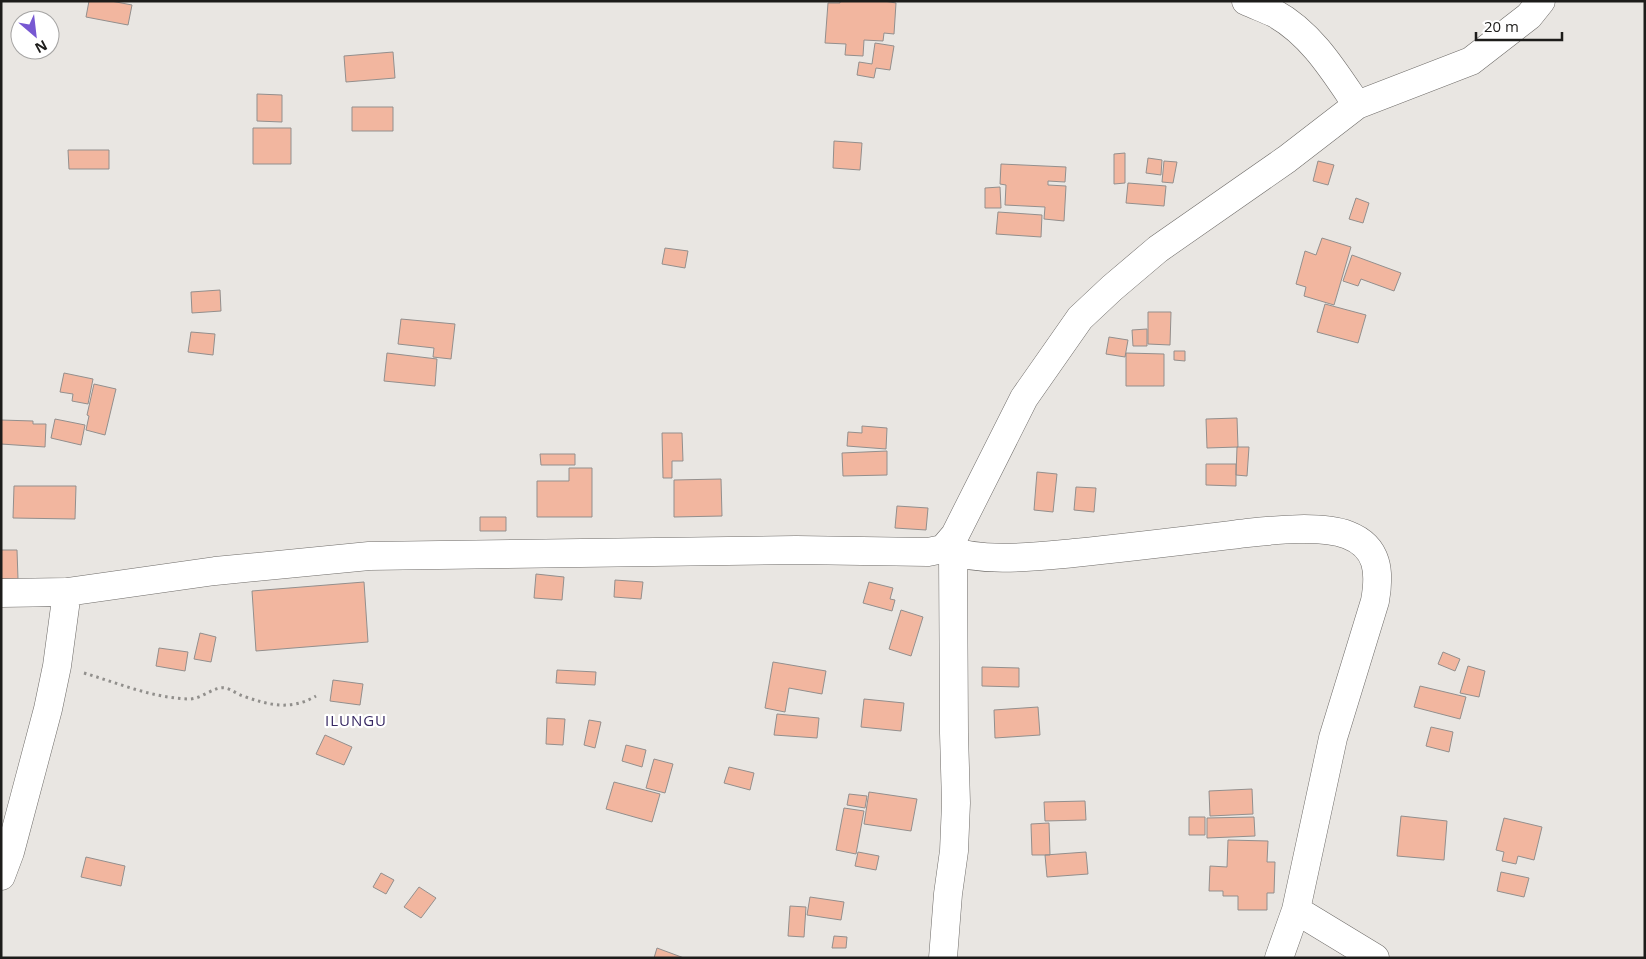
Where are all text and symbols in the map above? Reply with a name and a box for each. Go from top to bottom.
north arrow [10,10,60,60]
scale bar [1476,10,1562,42]
text: 20 m [1484,16,1519,36]
text: N [32,36,51,58]
district label: ILUNGU [325,710,387,730]

